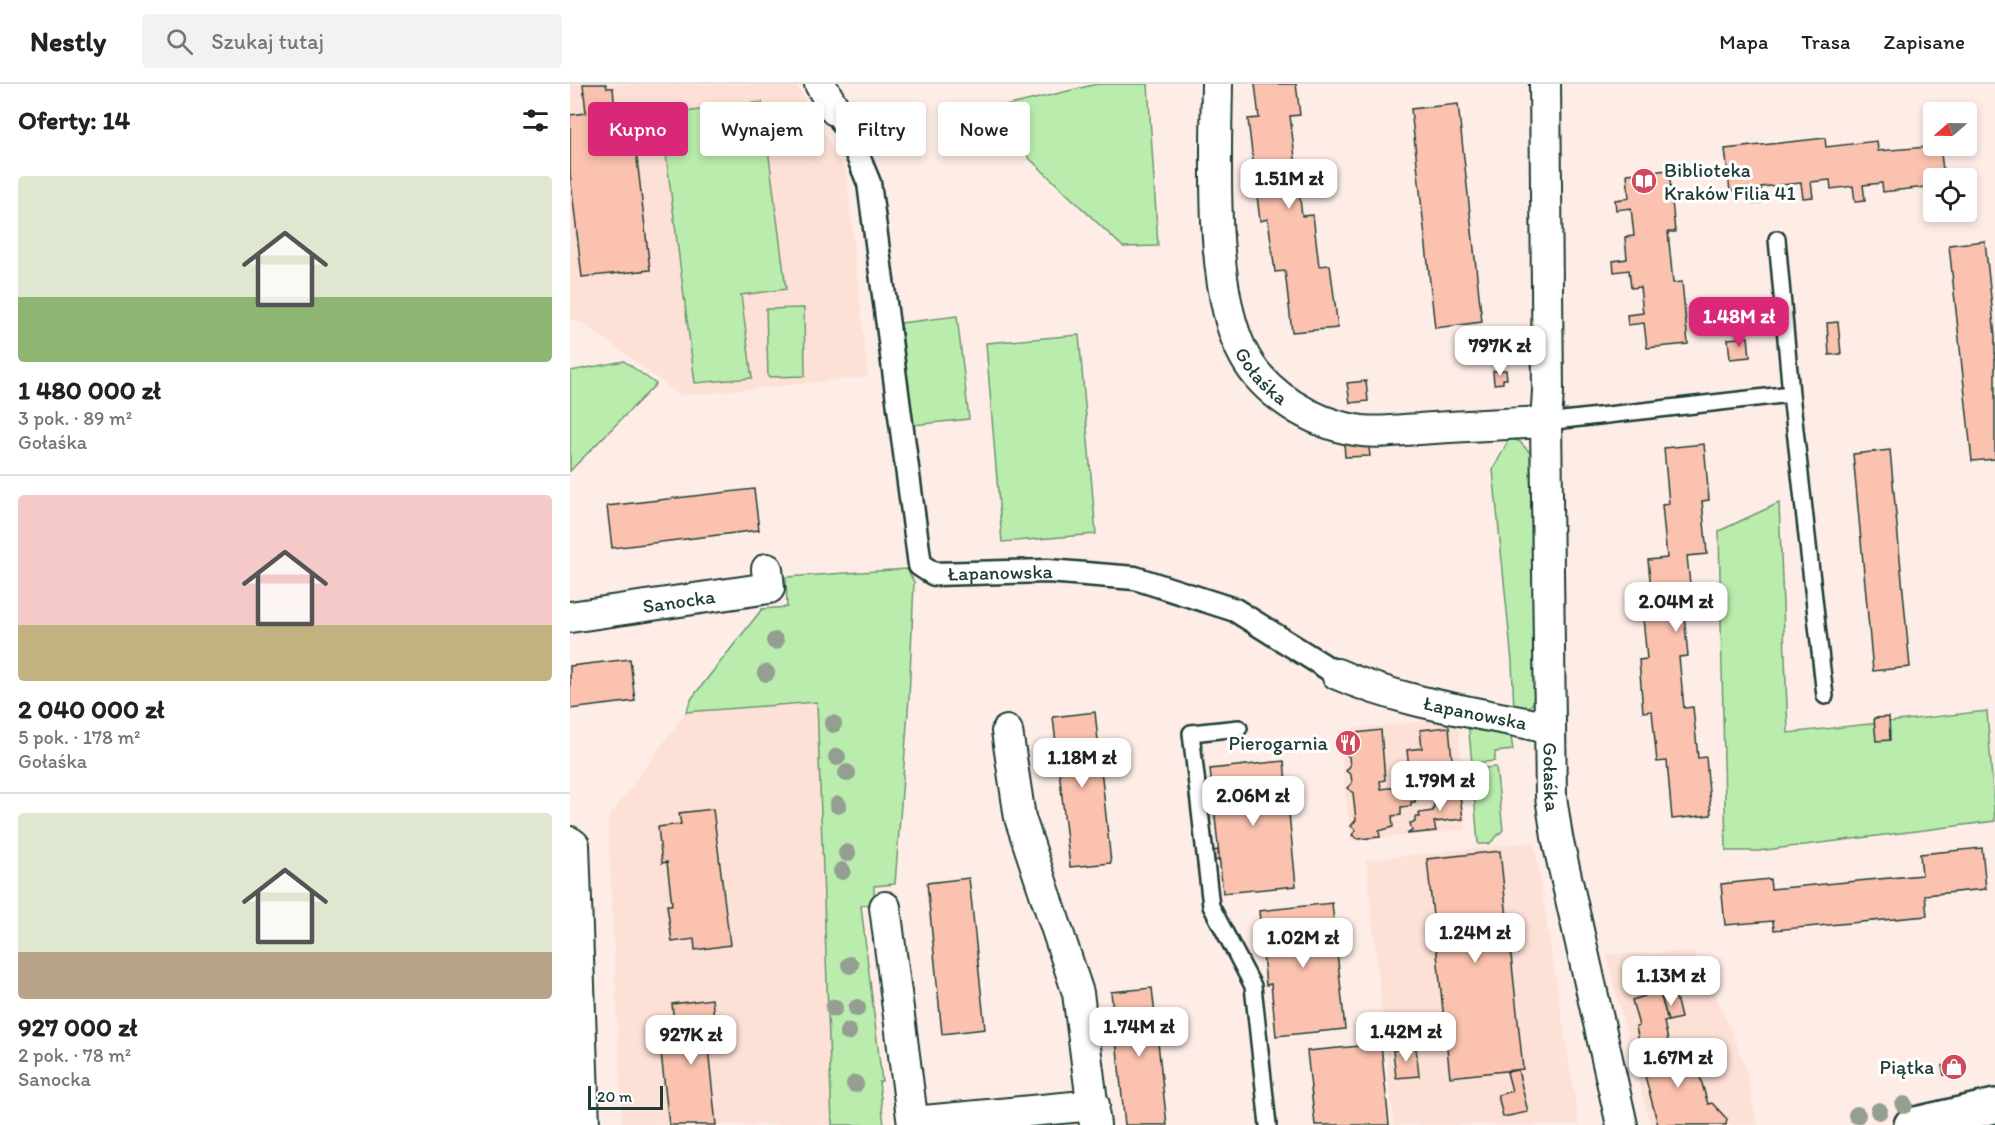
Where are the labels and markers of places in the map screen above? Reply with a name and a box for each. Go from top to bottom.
place label: Biblioteka Kraków Filia 41 [1664,158,1796,205]
pin: 1.51M zł [1227,159,1351,210]
library icon: Biblioteka Kraków Filia 41 [1629,166,1659,196]
pin: 1.48M zł [1677,297,1801,348]
pin: 797K zł [1445,326,1555,377]
pin: 2.04M zł [1614,582,1738,633]
restaurant icon: Pierogarnia [1333,728,1363,758]
place label: Pierogarnia [1229,731,1329,755]
pin: 1.18M zł [1020,738,1144,789]
pin: 1.79M zł [1378,761,1502,812]
pin: 2.06M zł [1191,776,1315,827]
pin: 1.24M zł [1413,913,1537,964]
pin: 1.02M zł [1241,918,1365,969]
pin: 1.13M zł [1609,956,1733,1007]
pin: 1.74M zł [1077,1007,1201,1058]
pin: 1.42M zł [1344,1012,1468,1063]
pin: 927K zł [636,1015,746,1066]
pin: 1.67M zł [1616,1038,1740,1089]
shop icon: Piątka [1939,1052,1969,1082]
place label: Piątka [1880,1055,1934,1079]

